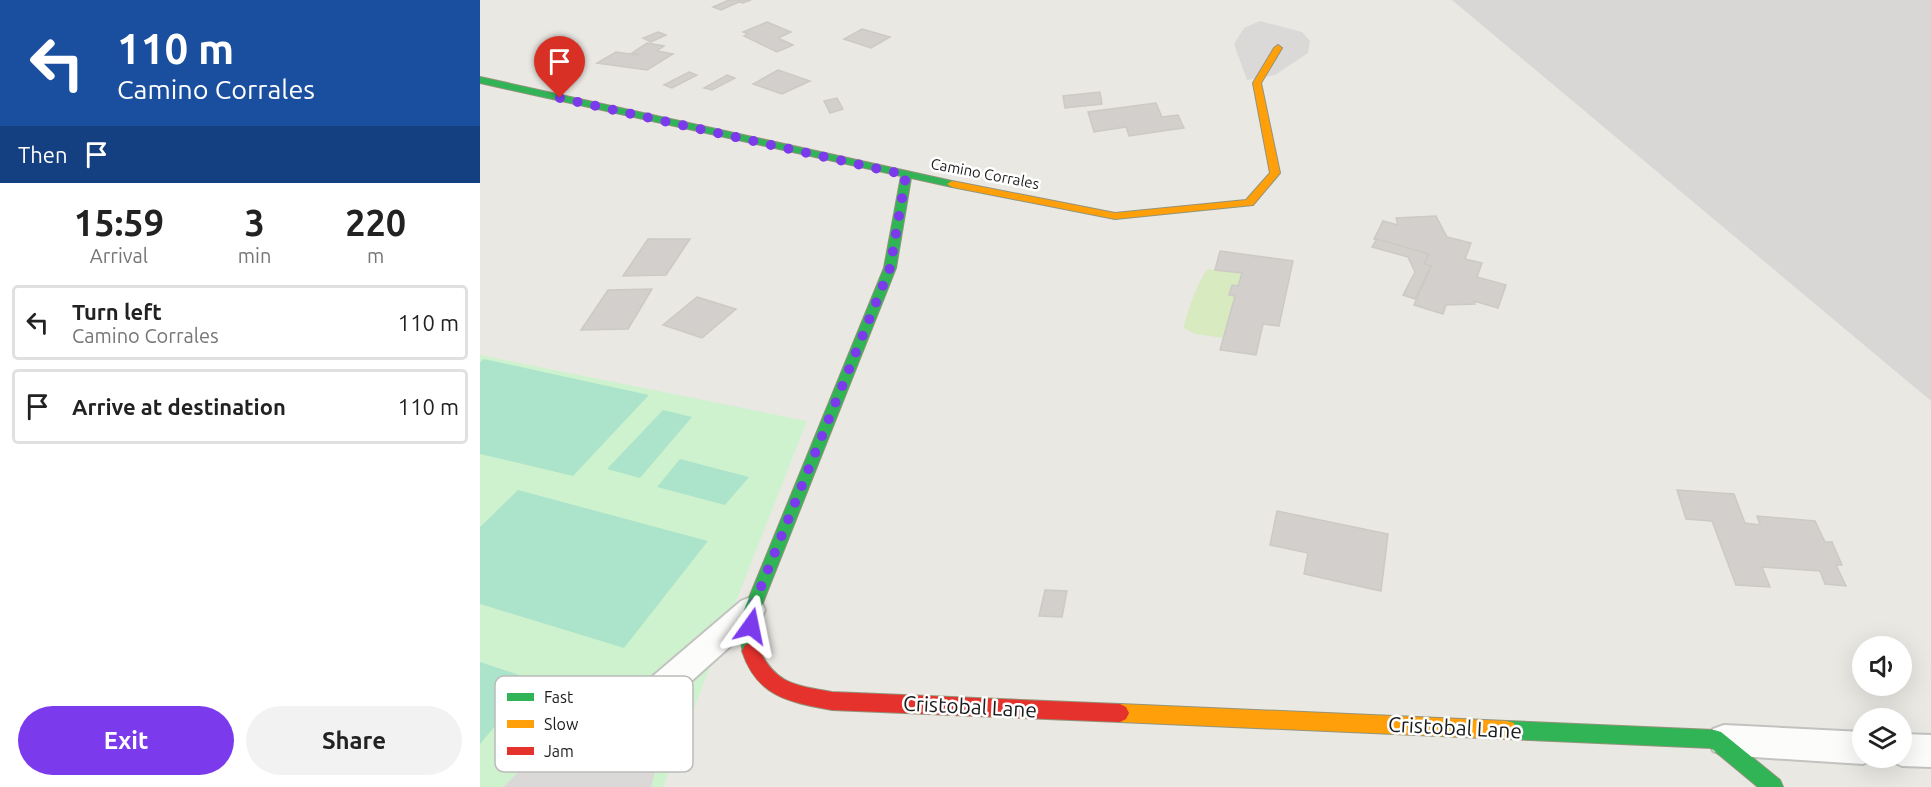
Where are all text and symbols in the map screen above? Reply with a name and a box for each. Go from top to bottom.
icon: left [18,24,96,102]
text: 110 m [117,25,234,72]
pin [534,36,585,98]
icon: arrive [543,45,576,78]
text: Camino Corrales [117,74,315,104]
icon: arrive [80,138,113,171]
text: Then [18,142,68,167]
street label: Camino Corrales [929,155,1041,192]
text: 15:59 [74,202,164,243]
text: 3 [244,202,265,243]
text: 220 [345,202,406,243]
text: Arrival [90,244,148,267]
text: min [238,244,271,267]
text: m [367,244,384,267]
text: Turn left [72,299,162,324]
icon: left [21,306,54,339]
text: 110 m [398,310,459,335]
text: Camino Corrales [72,324,219,347]
icon: arrive [21,390,54,423]
text: Arrive at destination [72,394,286,419]
text: 110 m [398,394,459,419]
position arrow [719,594,783,658]
map controls [1852,636,1912,768]
button: sound [1852,636,1912,696]
legend [495,676,693,772]
text: Fast [544,688,574,706]
street label: Cristobal Lane [903,691,1038,721]
button: Exit [18,706,234,775]
button: Share [246,706,462,775]
button: layers [1852,708,1912,768]
street label: Cristobal Lane [1388,712,1523,742]
text: Slow [544,715,579,733]
text: Jam [544,742,574,760]

